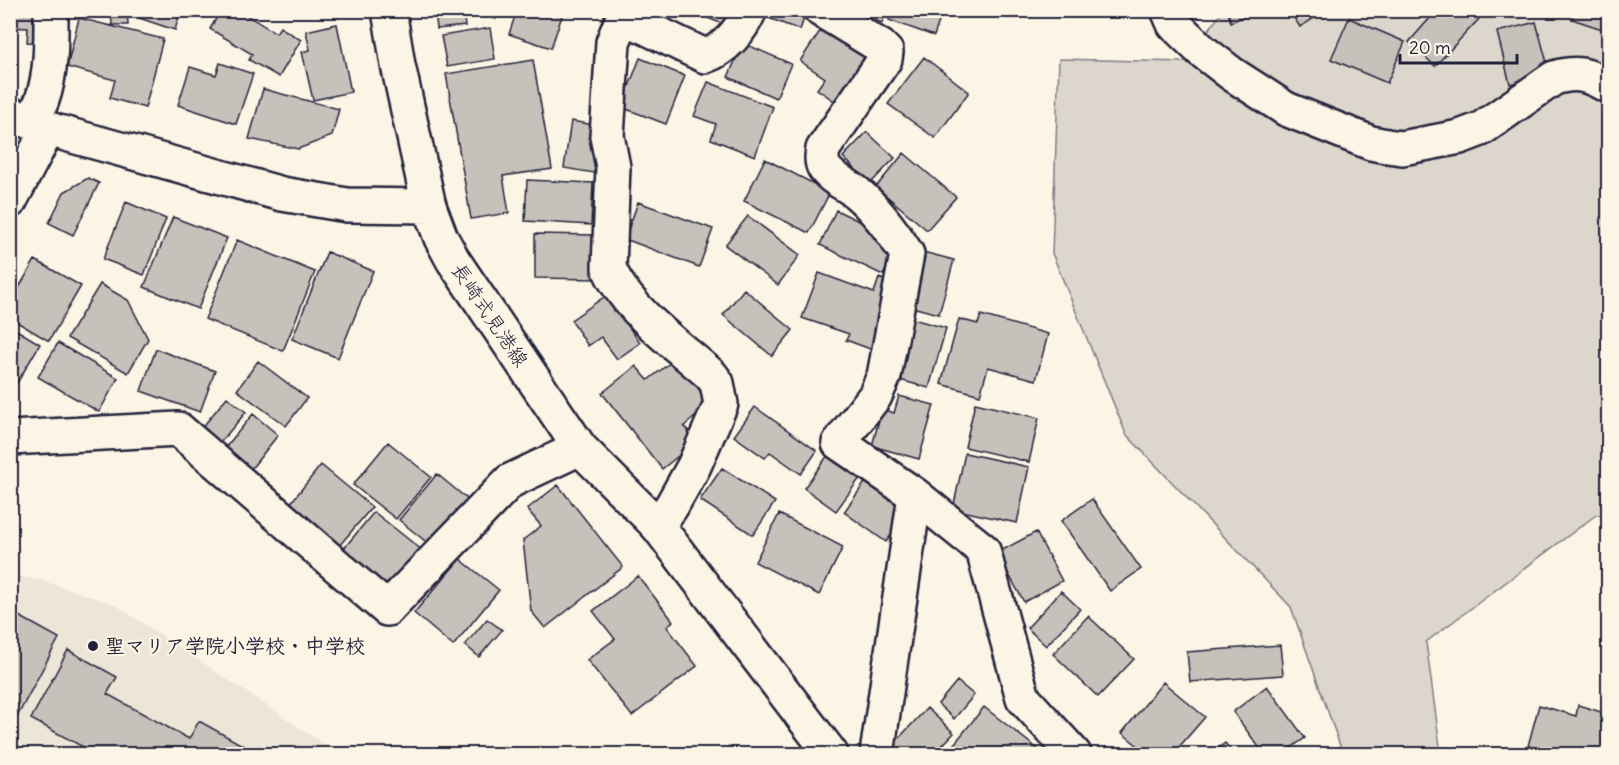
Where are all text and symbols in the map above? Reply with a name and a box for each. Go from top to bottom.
scale bar [1400,27,1517,65]
text: 20 m [1409,36,1451,59]
street label: 長崎式見港線 [446,258,534,371]
place label: 聖マリア学院小学校・中学校 [105,633,365,658]
marker: 聖マリア学院小学校・中学校 [86,639,100,653]

